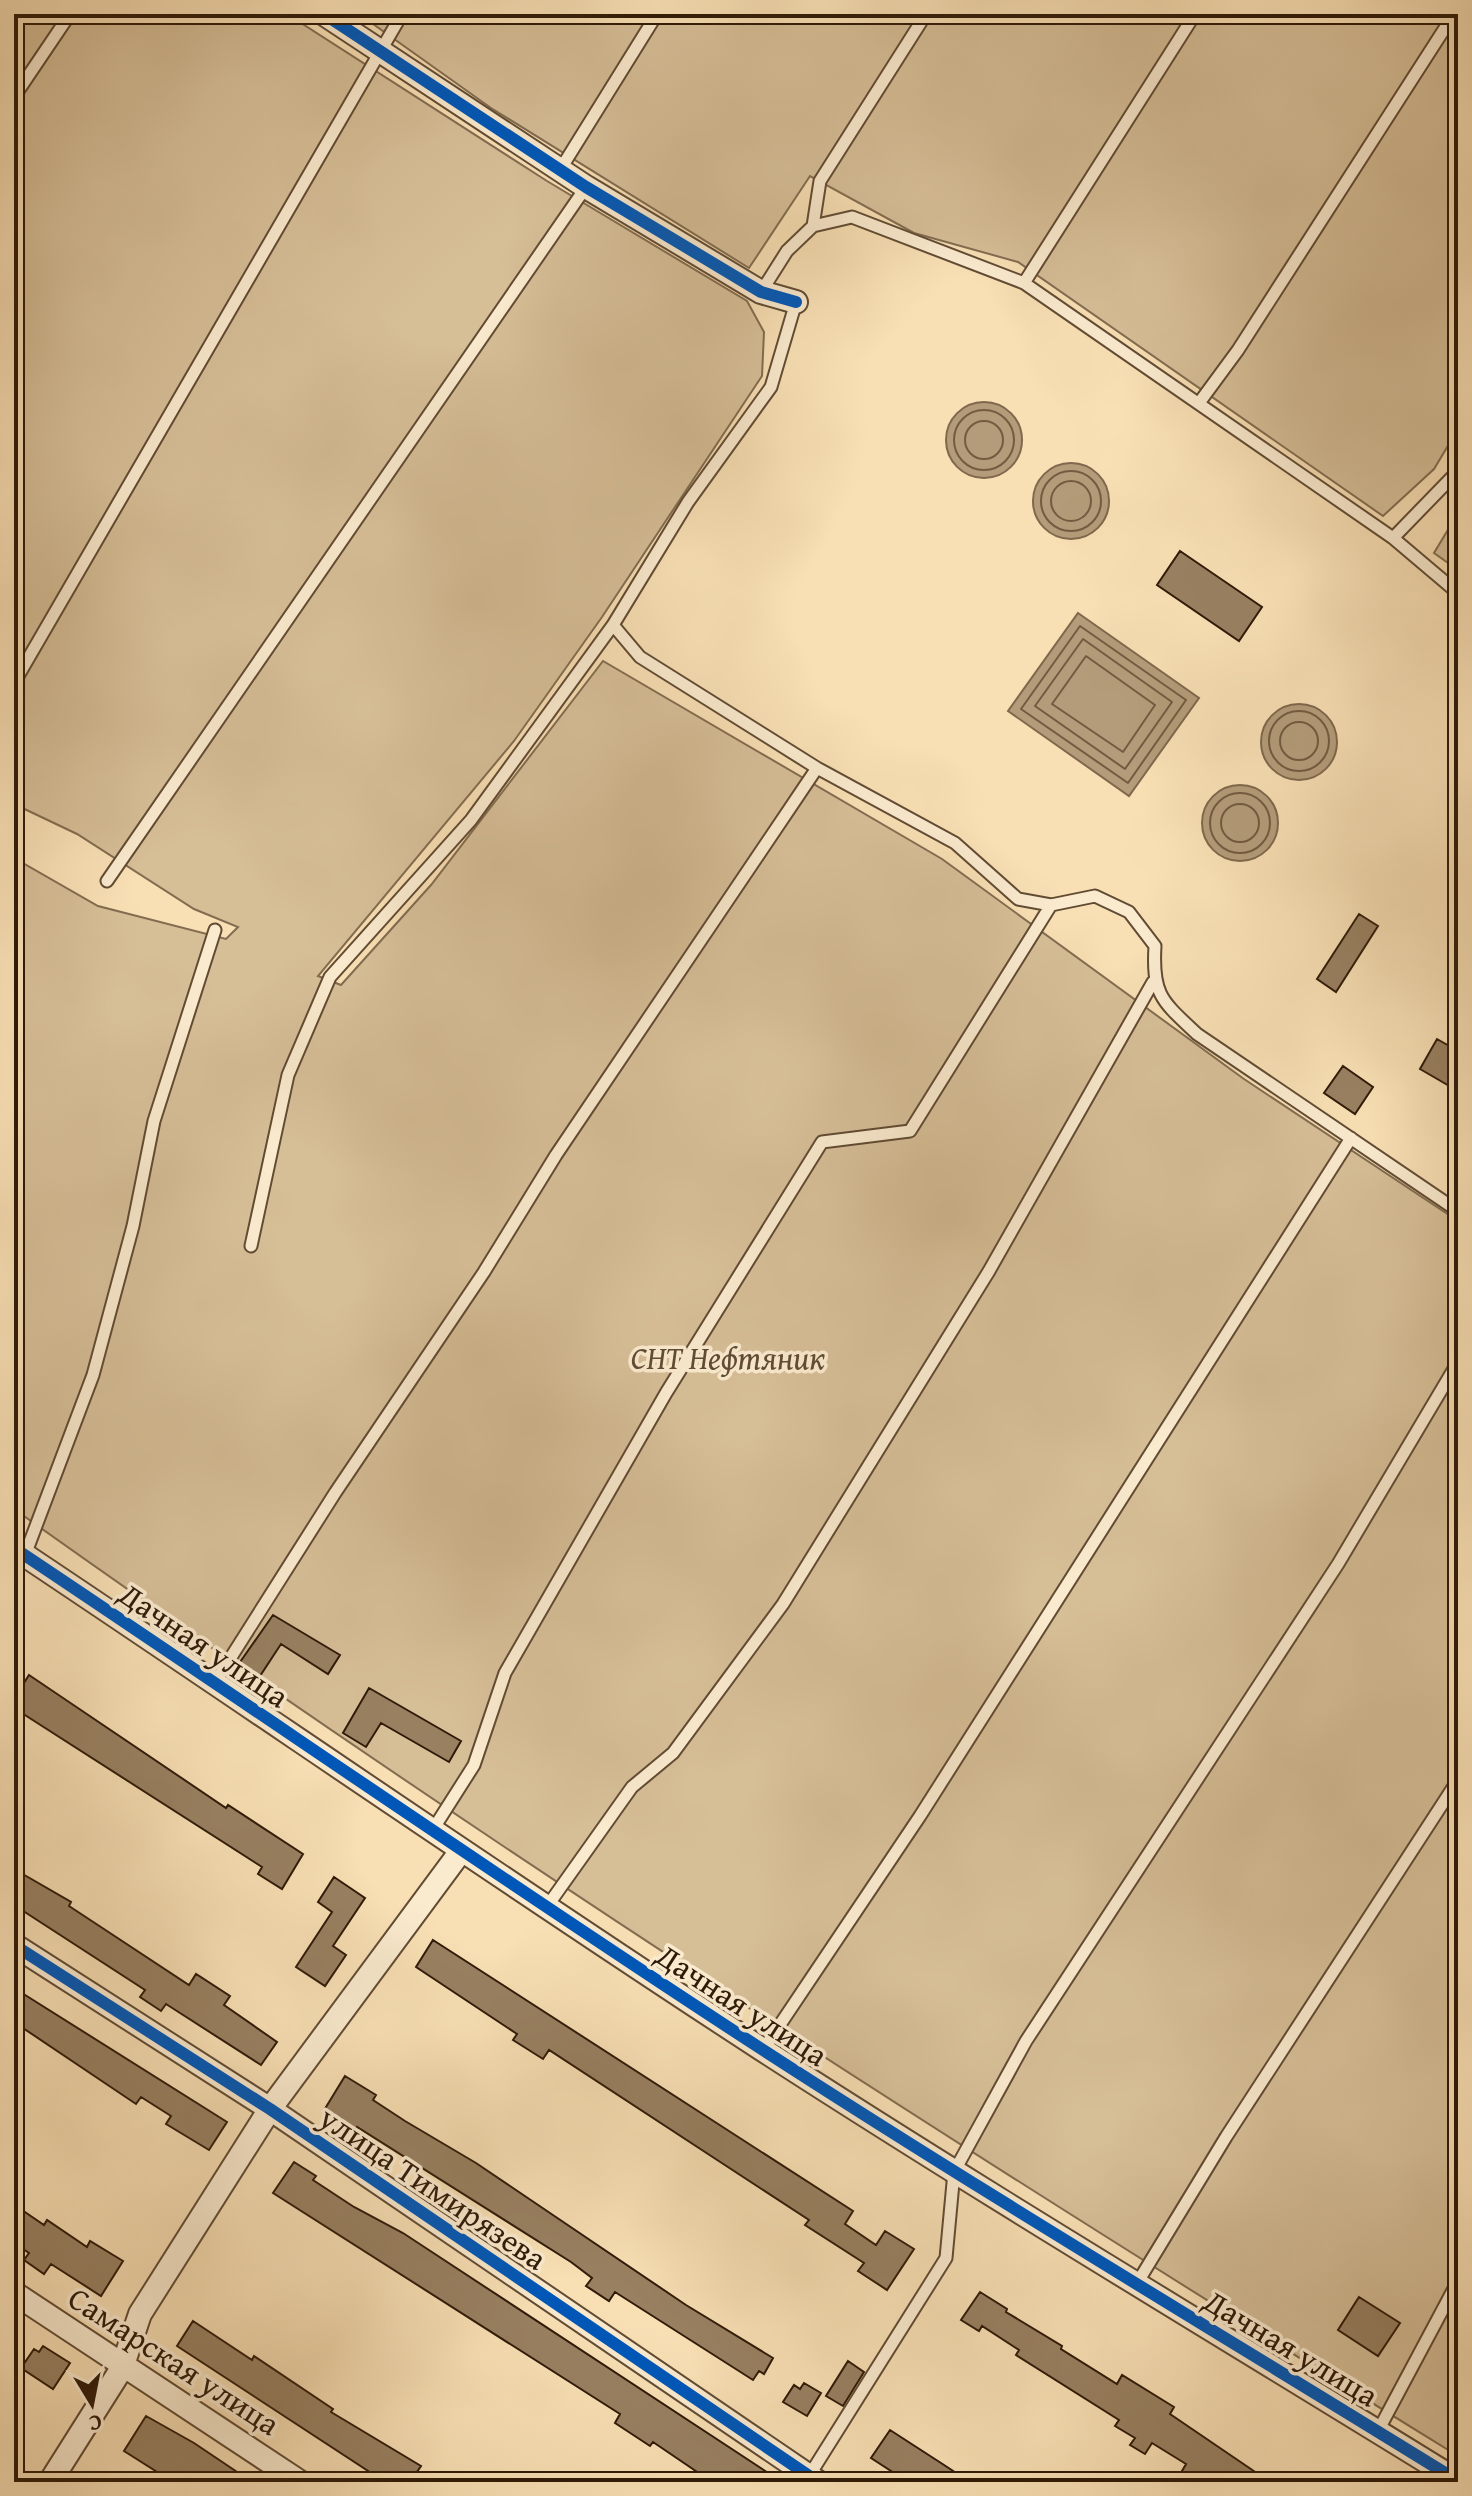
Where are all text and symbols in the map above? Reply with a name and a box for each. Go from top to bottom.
park label: СНТ Нефтяник [631,1334,826,1381]
street label: Дачная улица [109,1570,299,1719]
street label: Дачная улица [646,1931,838,2078]
street label: улица Тимирязева [309,2093,557,2282]
street label: Дачная улица [1194,2276,1388,2419]
street label: Самарская улица [61,2279,287,2443]
north arrow [52,2364,132,2444]

